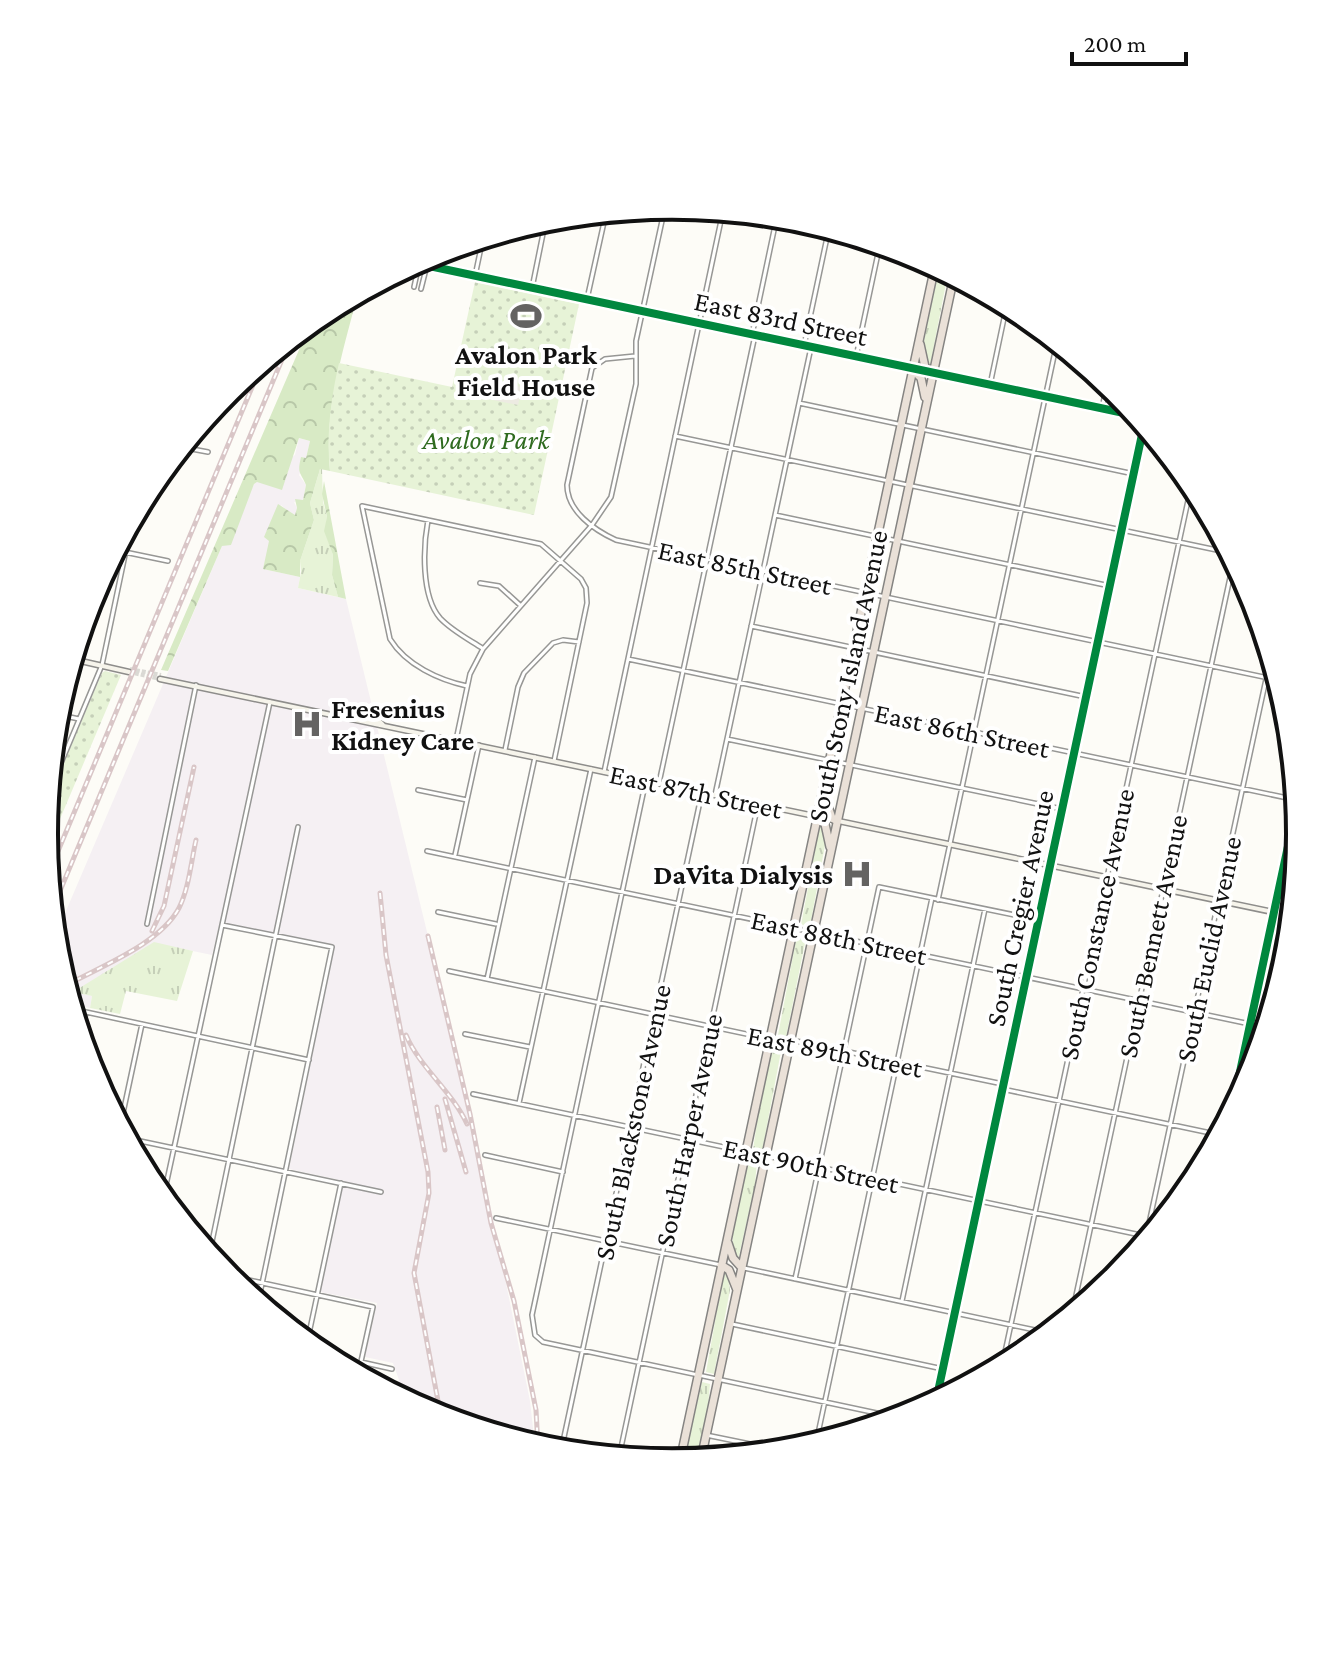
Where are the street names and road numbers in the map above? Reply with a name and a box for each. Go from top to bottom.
street label: East 83rd Street [691,285,871,352]
street label: South Stony Island Avenue [801,527,894,825]
street label: East 85th Street [655,534,835,601]
street label: East 86th Street [872,697,1053,764]
street label: East 87th Street [607,758,786,825]
street label: South Constance Avenue [1053,786,1140,1062]
street label: South Cregier Avenue [979,787,1060,1029]
street label: South Bennett Avenue [1112,812,1193,1060]
street label: South Euclid Avenue [1169,833,1248,1065]
street label: East 88th Street [748,904,930,971]
street label: South Blackstone Avenue [588,982,677,1263]
street label: South Harper Avenue [649,1011,728,1249]
street label: East 89th Street [745,1019,926,1084]
street label: East 90th Street [720,1132,902,1199]

